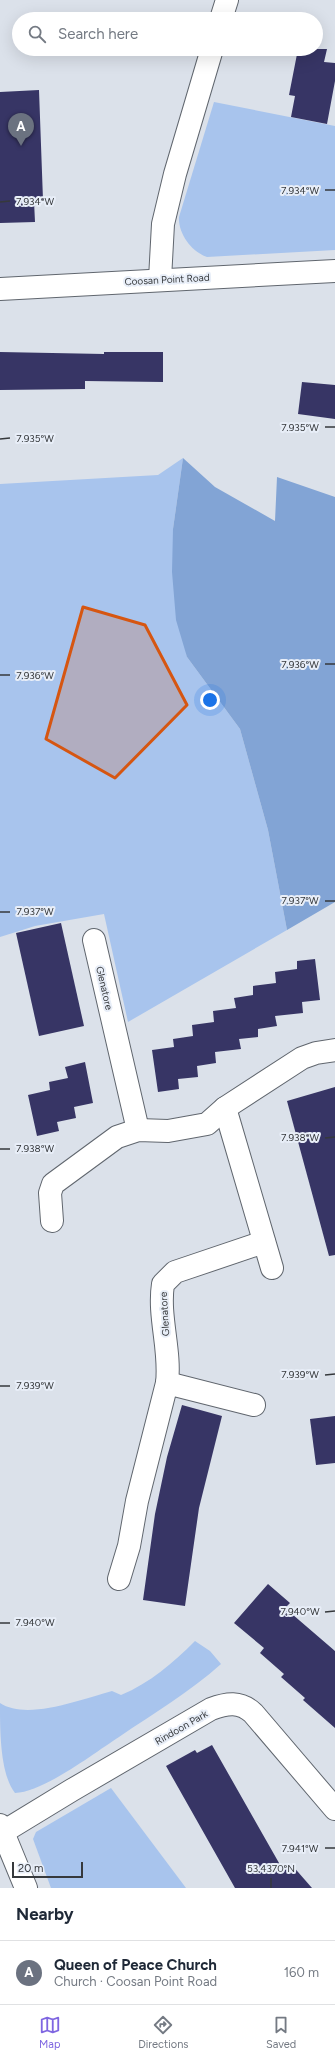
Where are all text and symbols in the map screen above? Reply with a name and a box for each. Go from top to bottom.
search box [12,12,323,56]
icon: search [26,23,48,45]
text: Search here [58,25,138,43]
pin: A [8,113,34,146]
text: 7.934°W [281,184,319,197]
text: 7.934°W [16,195,54,208]
street label: Coosan Point Road [124,271,210,288]
text: 7.935°W [281,421,319,434]
text: 7.935°W [16,432,54,445]
text: 7.936°W [281,658,319,671]
text: 7.936°W [16,669,54,682]
your location [200,690,220,710]
text: 7.937°W [281,894,319,907]
text: 7.937°W [16,905,54,918]
street label: Glenatore [93,965,116,1012]
text: 7.938°W [281,1131,319,1144]
text: 7.938°W [16,1142,54,1155]
street label: Glenatore [157,1291,172,1336]
text: 7.939°W [281,1368,319,1381]
text: 7.939°W [16,1379,54,1392]
text: 7.940°W [280,1605,320,1618]
text: 7.940°W [15,1616,55,1629]
street label: Rindoon Park [153,1707,210,1748]
text: 7.941°W [282,1842,319,1855]
scale bar [12,1860,83,1879]
text: 20 m [18,1862,43,1875]
text: 53.4370°N [247,1862,295,1875]
text: Nearby [16,1904,74,1924]
text: Queen of Peace Church [54,1956,217,1974]
text: A [24,1965,34,1980]
text: 160 m [284,1965,319,1980]
text: Church · Coosan Point Road [54,1974,217,1989]
tab: Map [39,2014,61,2051]
tab: Directions [138,2014,188,2051]
tab: Saved [266,2014,296,2051]

